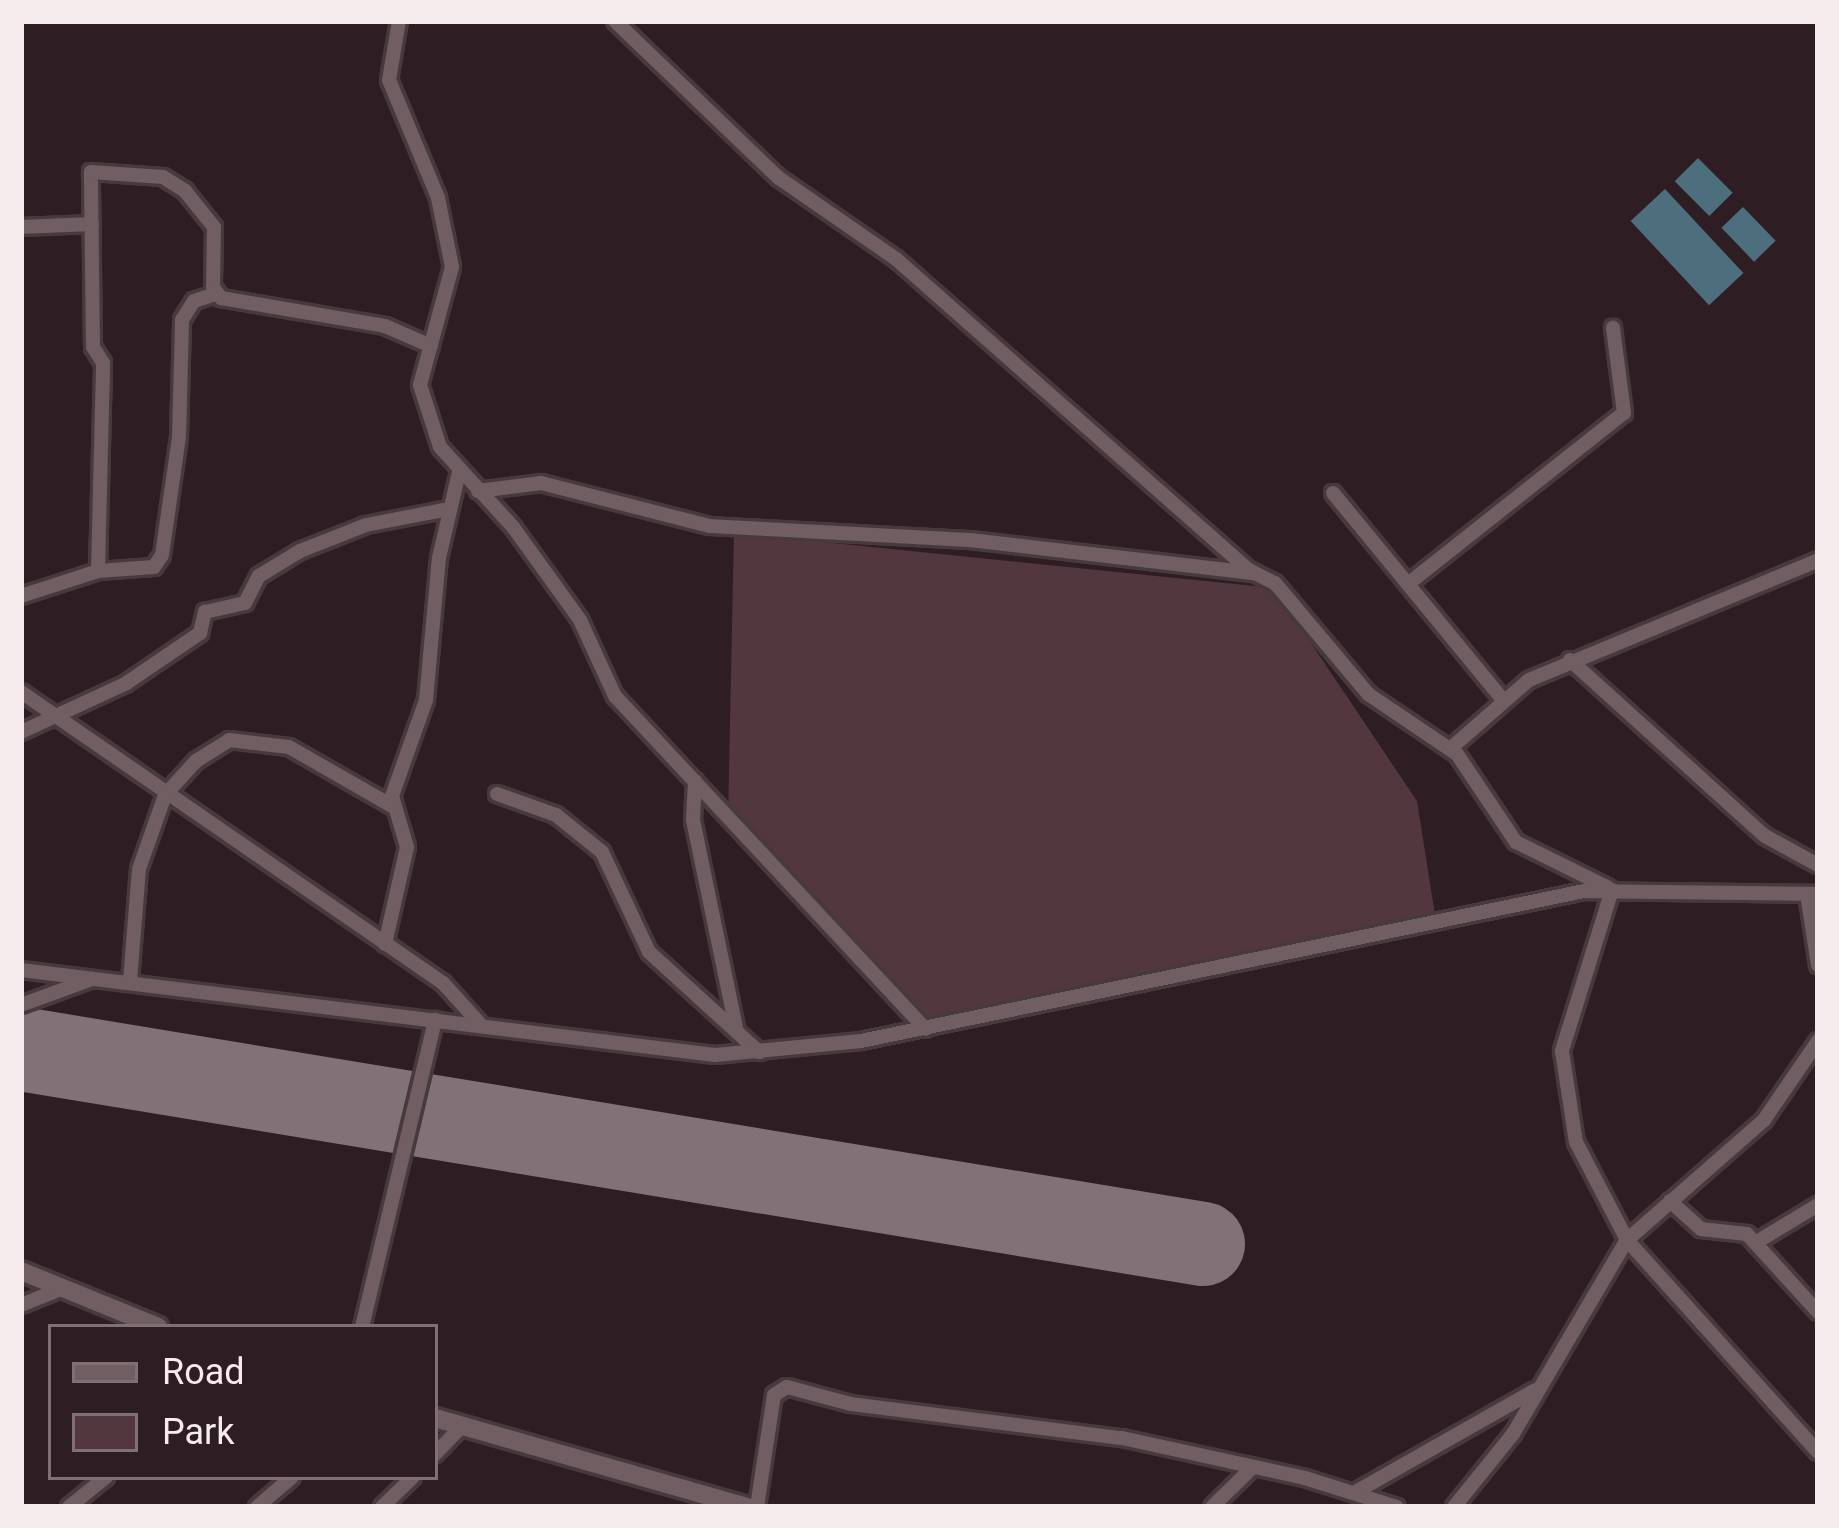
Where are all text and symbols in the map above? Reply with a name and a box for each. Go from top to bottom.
legend [48,1324,438,1480]
text: Road [162,1351,245,1393]
text: Park [162,1411,235,1453]

